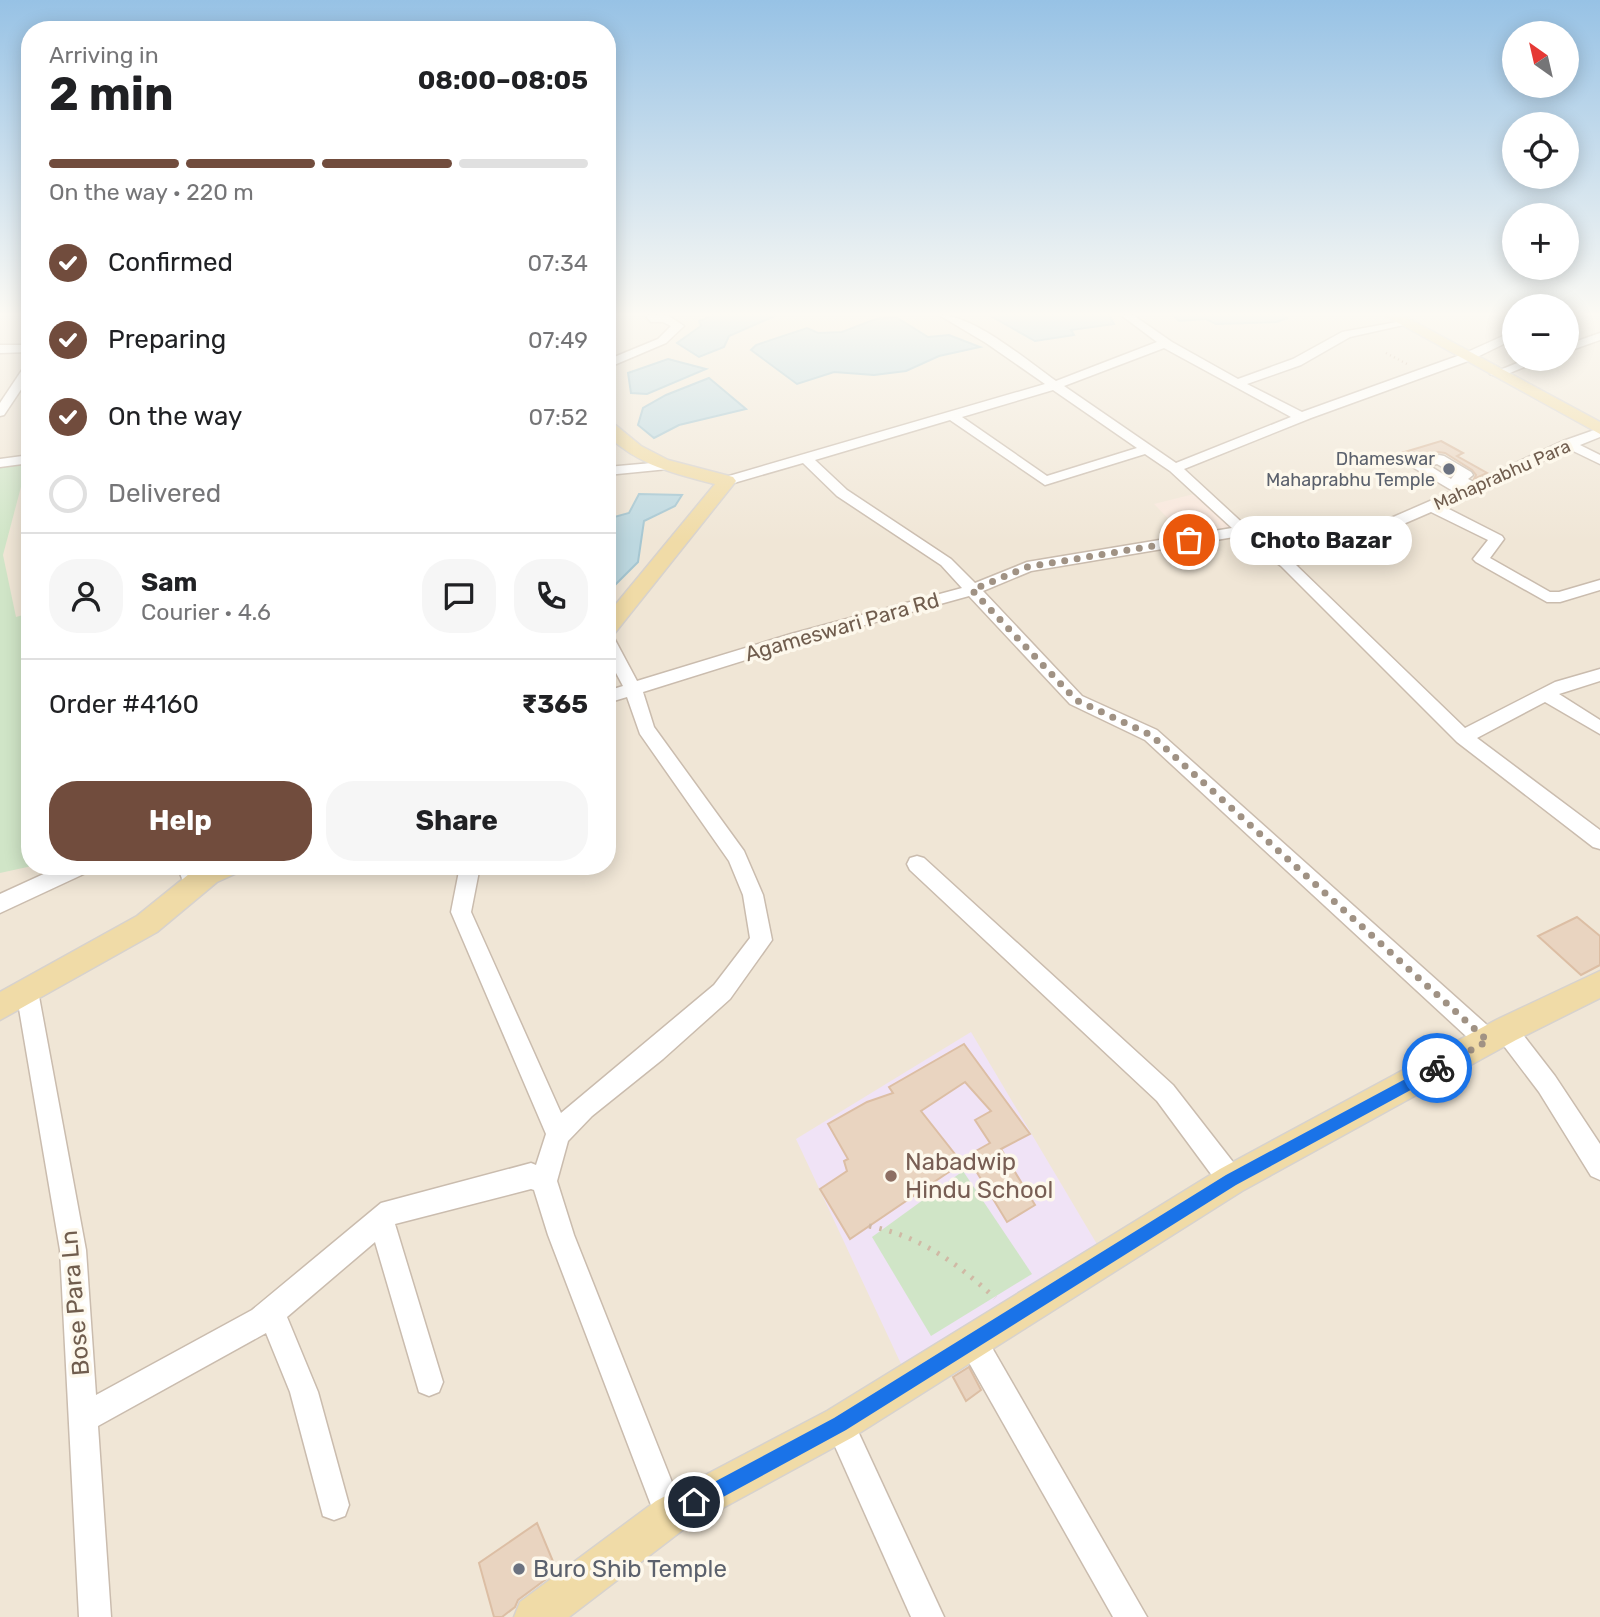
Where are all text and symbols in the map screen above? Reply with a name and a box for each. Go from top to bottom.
north arrow [1502,21,1578,98]
map controls [1502,21,1579,371]
text: Arriving in [49,41,159,69]
text: 08:00–08:05 [418,65,588,96]
text: 2 min [49,67,174,122]
button: locate [1502,112,1579,189]
text: On the way · 220 m [49,178,254,206]
button: + [1502,203,1579,280]
icon: check [49,244,87,282]
text: Confirmed [108,247,233,278]
text: 07:34 [528,249,588,277]
button: − [1502,294,1579,371]
icon: check [49,321,87,359]
text: Preparing [108,324,226,355]
text: 07:49 [528,326,588,354]
icon: check [49,398,87,436]
text: On the way [108,401,242,432]
text: 07:52 [529,403,588,431]
street label: Mahaprabhu Para [1430,435,1574,515]
place label: Dhameswar Mahaprabhu Temple [1266,448,1435,491]
marker: Dhameswar Mahaprabhu Temple [1441,461,1457,477]
text: Delivered [108,478,221,509]
pin [1159,510,1219,570]
callout: Choto Bazar [1231,516,1413,564]
icon: bag [1170,521,1208,559]
text: Choto Bazar [1250,526,1392,554]
button: person [49,559,123,633]
button: chat [422,559,496,633]
button: phone [514,559,588,633]
text: Sam [141,567,197,598]
street label: Agameswari Para Rd [742,587,942,666]
text: Courier · 4.6 [141,598,271,626]
text: Order #4160 [49,689,199,720]
text: ₹365 [522,689,588,720]
button: Help [49,781,312,861]
button: Share [326,781,588,861]
courier [1402,1033,1472,1103]
icon: bike [1418,1049,1456,1087]
place label: Nabadwip Hindu School [905,1148,1053,1204]
marker: Nabadwip Hindu School [883,1168,899,1184]
street label: Bose Para Ln [55,1229,95,1377]
pin [664,1472,724,1532]
icon: home [675,1483,713,1521]
place label: Buro Shib Temple [533,1555,727,1583]
marker: Buro Shib Temple [511,1561,527,1577]

